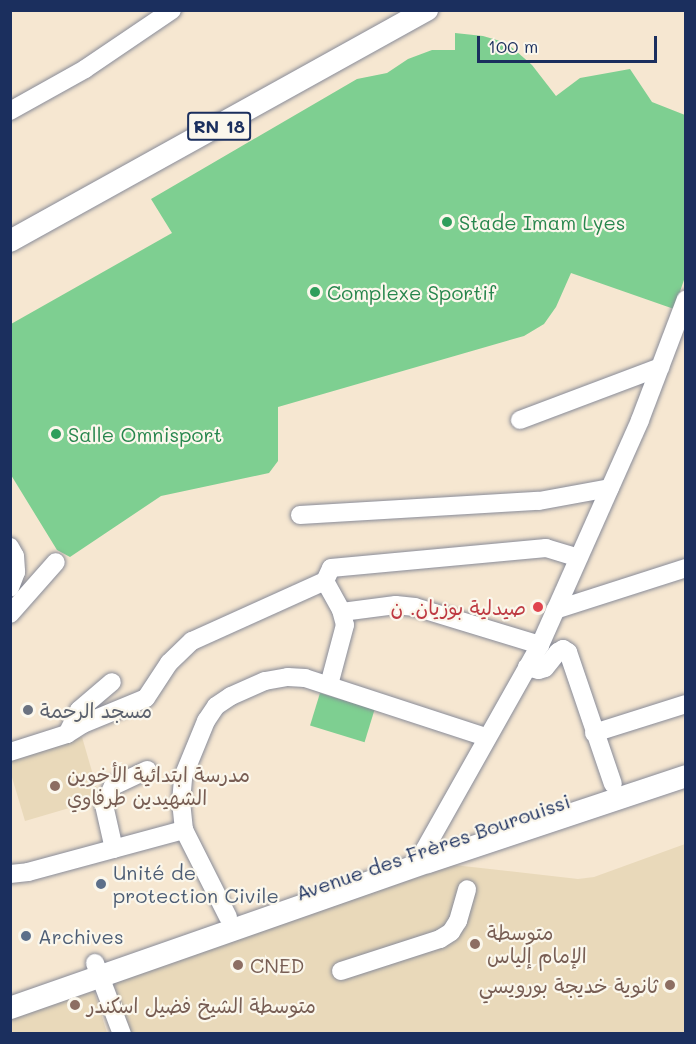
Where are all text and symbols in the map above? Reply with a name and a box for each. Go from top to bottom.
scale bar [480,24,660,62]
text: 100 m [488,34,538,58]
road number: RN 18 [186,111,252,141]
place label: Stade Imam Lyes [459,210,626,234]
marker: Stade Imam Lyes [440,215,454,229]
place label: Complexe Sportif [327,280,496,304]
marker: Complexe Sportif [308,285,322,299]
place label: Salle Omnisport [68,422,222,446]
marker: Salle Omnisport [49,427,63,441]
place label: صيدلية بوزيان. ن [390,595,526,619]
marker: صيدلية بوزيان. ن [531,600,545,614]
place label: مسجد الرحمة [40,698,152,722]
marker: مسجد الرحمة [21,703,35,717]
place label: مدرسة ابتدائية الأخوين الشهيدين طرفاوي [67,762,250,809]
marker: مدرسة ابتدائية الأخوين الشهيدين طرفاوي [48,779,62,793]
street label: Avenue des Frères Bourouissi [293,789,573,905]
place label: Unité de protection Civile [113,861,279,908]
marker: Unité de protection Civile [94,877,108,891]
place label: متوسطة الإمام إلياس [487,921,587,968]
place label: Archives [38,924,124,948]
marker: Archives [19,929,33,943]
marker: متوسطة الإمام إلياس [468,937,482,951]
place label: CNED [250,953,304,977]
marker: CNED [231,958,245,972]
place label: ثانوية خديجة بورويسي [479,973,658,997]
marker: ثانوية خديجة بورويسي [663,978,677,992]
place label: متوسطة الشيخ فضيل اسكندر [87,993,316,1017]
marker: متوسطة الشيخ فضيل اسكندر [68,998,82,1012]

